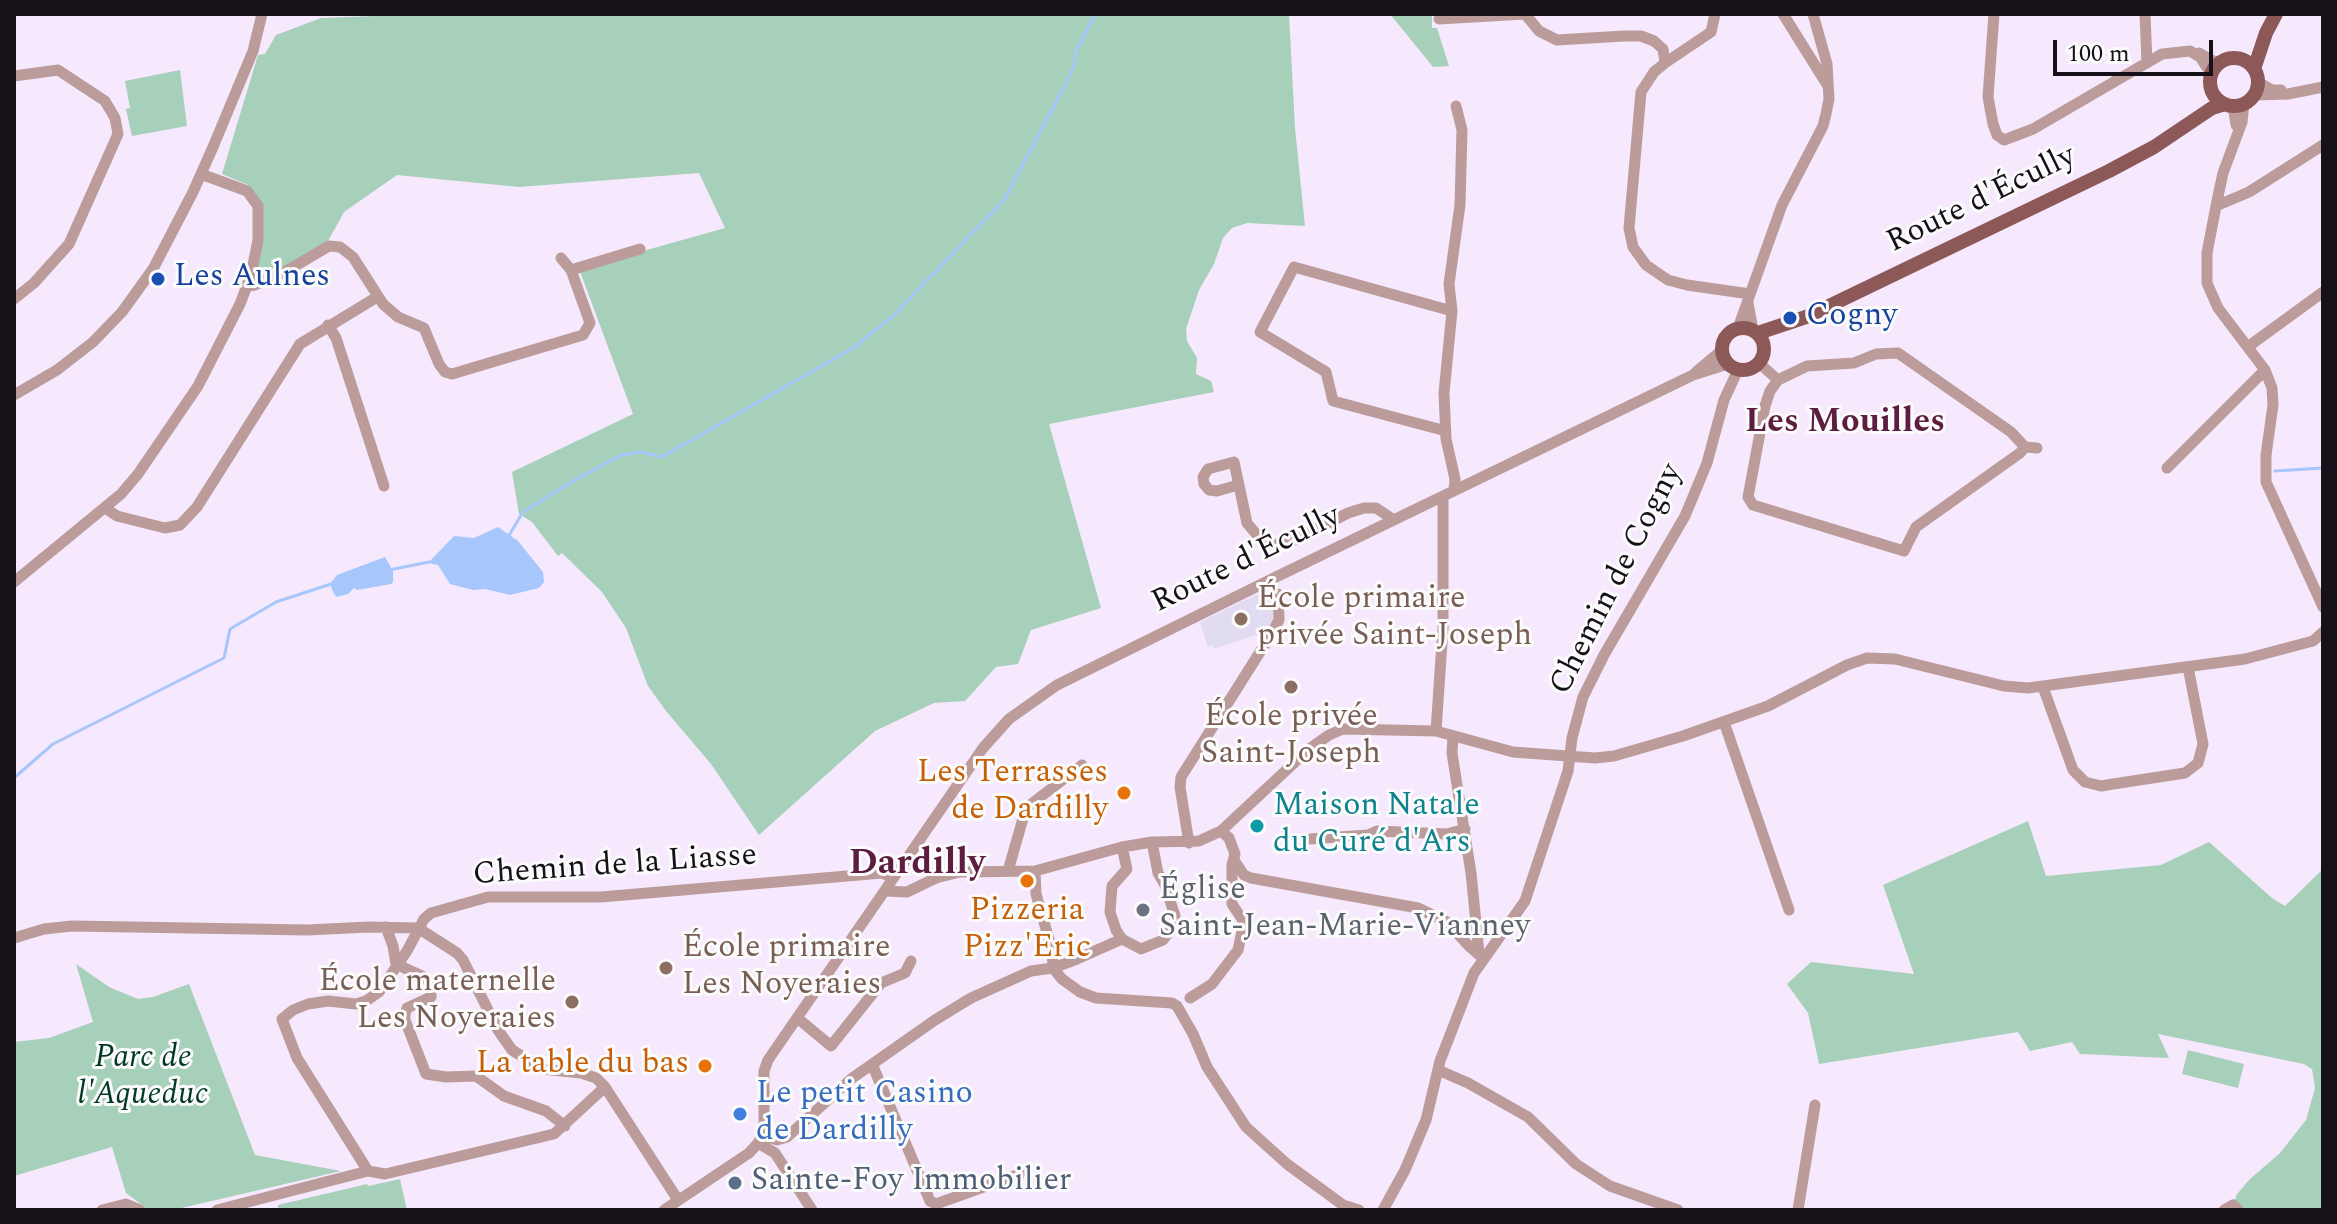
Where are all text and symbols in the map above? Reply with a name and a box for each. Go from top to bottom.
scale bar [2057,24,2217,74]
text: 100 m [2067,36,2130,72]
street label: Route d'Écully [1881,139,2083,263]
place label: Les Aulnes [174,260,330,298]
marker: Les Aulnes [149,270,167,288]
place label: Cogny [1806,299,1897,337]
marker: Cogny [1781,309,1799,327]
district label: Les Mouilles [1745,404,1945,444]
street label: Chemin de Cogny [1543,458,1693,702]
street label: Route d'Écully [1146,499,1348,623]
place label: École primaire privée Saint-Joseph [1257,582,1532,657]
marker: École primaire privée Saint-Joseph [1232,610,1250,628]
marker: École privée Saint-Joseph [1282,678,1300,696]
place label: École privée Saint-Joseph [1201,700,1381,775]
place label: Les Terrasses de Dardilly [917,756,1108,831]
marker: Les Terrasses de Dardilly [1115,784,1133,802]
place label: Maison Natale du Curé d'Ars [1273,789,1480,864]
marker: Maison Natale du Curé d'Ars [1248,817,1266,835]
street label: Chemin de la Liasse [472,838,758,896]
district label: Dardilly [849,844,985,888]
marker: Pizzeria Pizz'Eric [1018,872,1036,890]
place label: Église Saint-Jean-Marie-Vianney [1159,873,1530,948]
place label: Pizzeria Pizz'Eric [963,894,1091,969]
marker: Église Saint-Jean-Marie-Vianney [1134,901,1152,919]
place label: École primaire Les Noyeraies [682,931,890,1006]
marker: École primaire Les Noyeraies [657,959,675,977]
place label: École maternelle Les Noyeraies [319,965,556,1040]
marker: École maternelle Les Noyeraies [563,993,581,1011]
park label: Parc de l'Aqueduc [78,1041,208,1116]
place label: La table du bas [476,1047,689,1085]
marker: La table du bas [696,1057,714,1075]
place label: Le petit Casino de Dardilly [756,1077,973,1152]
marker: Le petit Casino de Dardilly [731,1105,749,1123]
place label: Sainte-Foy Immobilier [751,1164,1072,1202]
marker: Sainte-Foy Immobilier [726,1174,744,1192]

